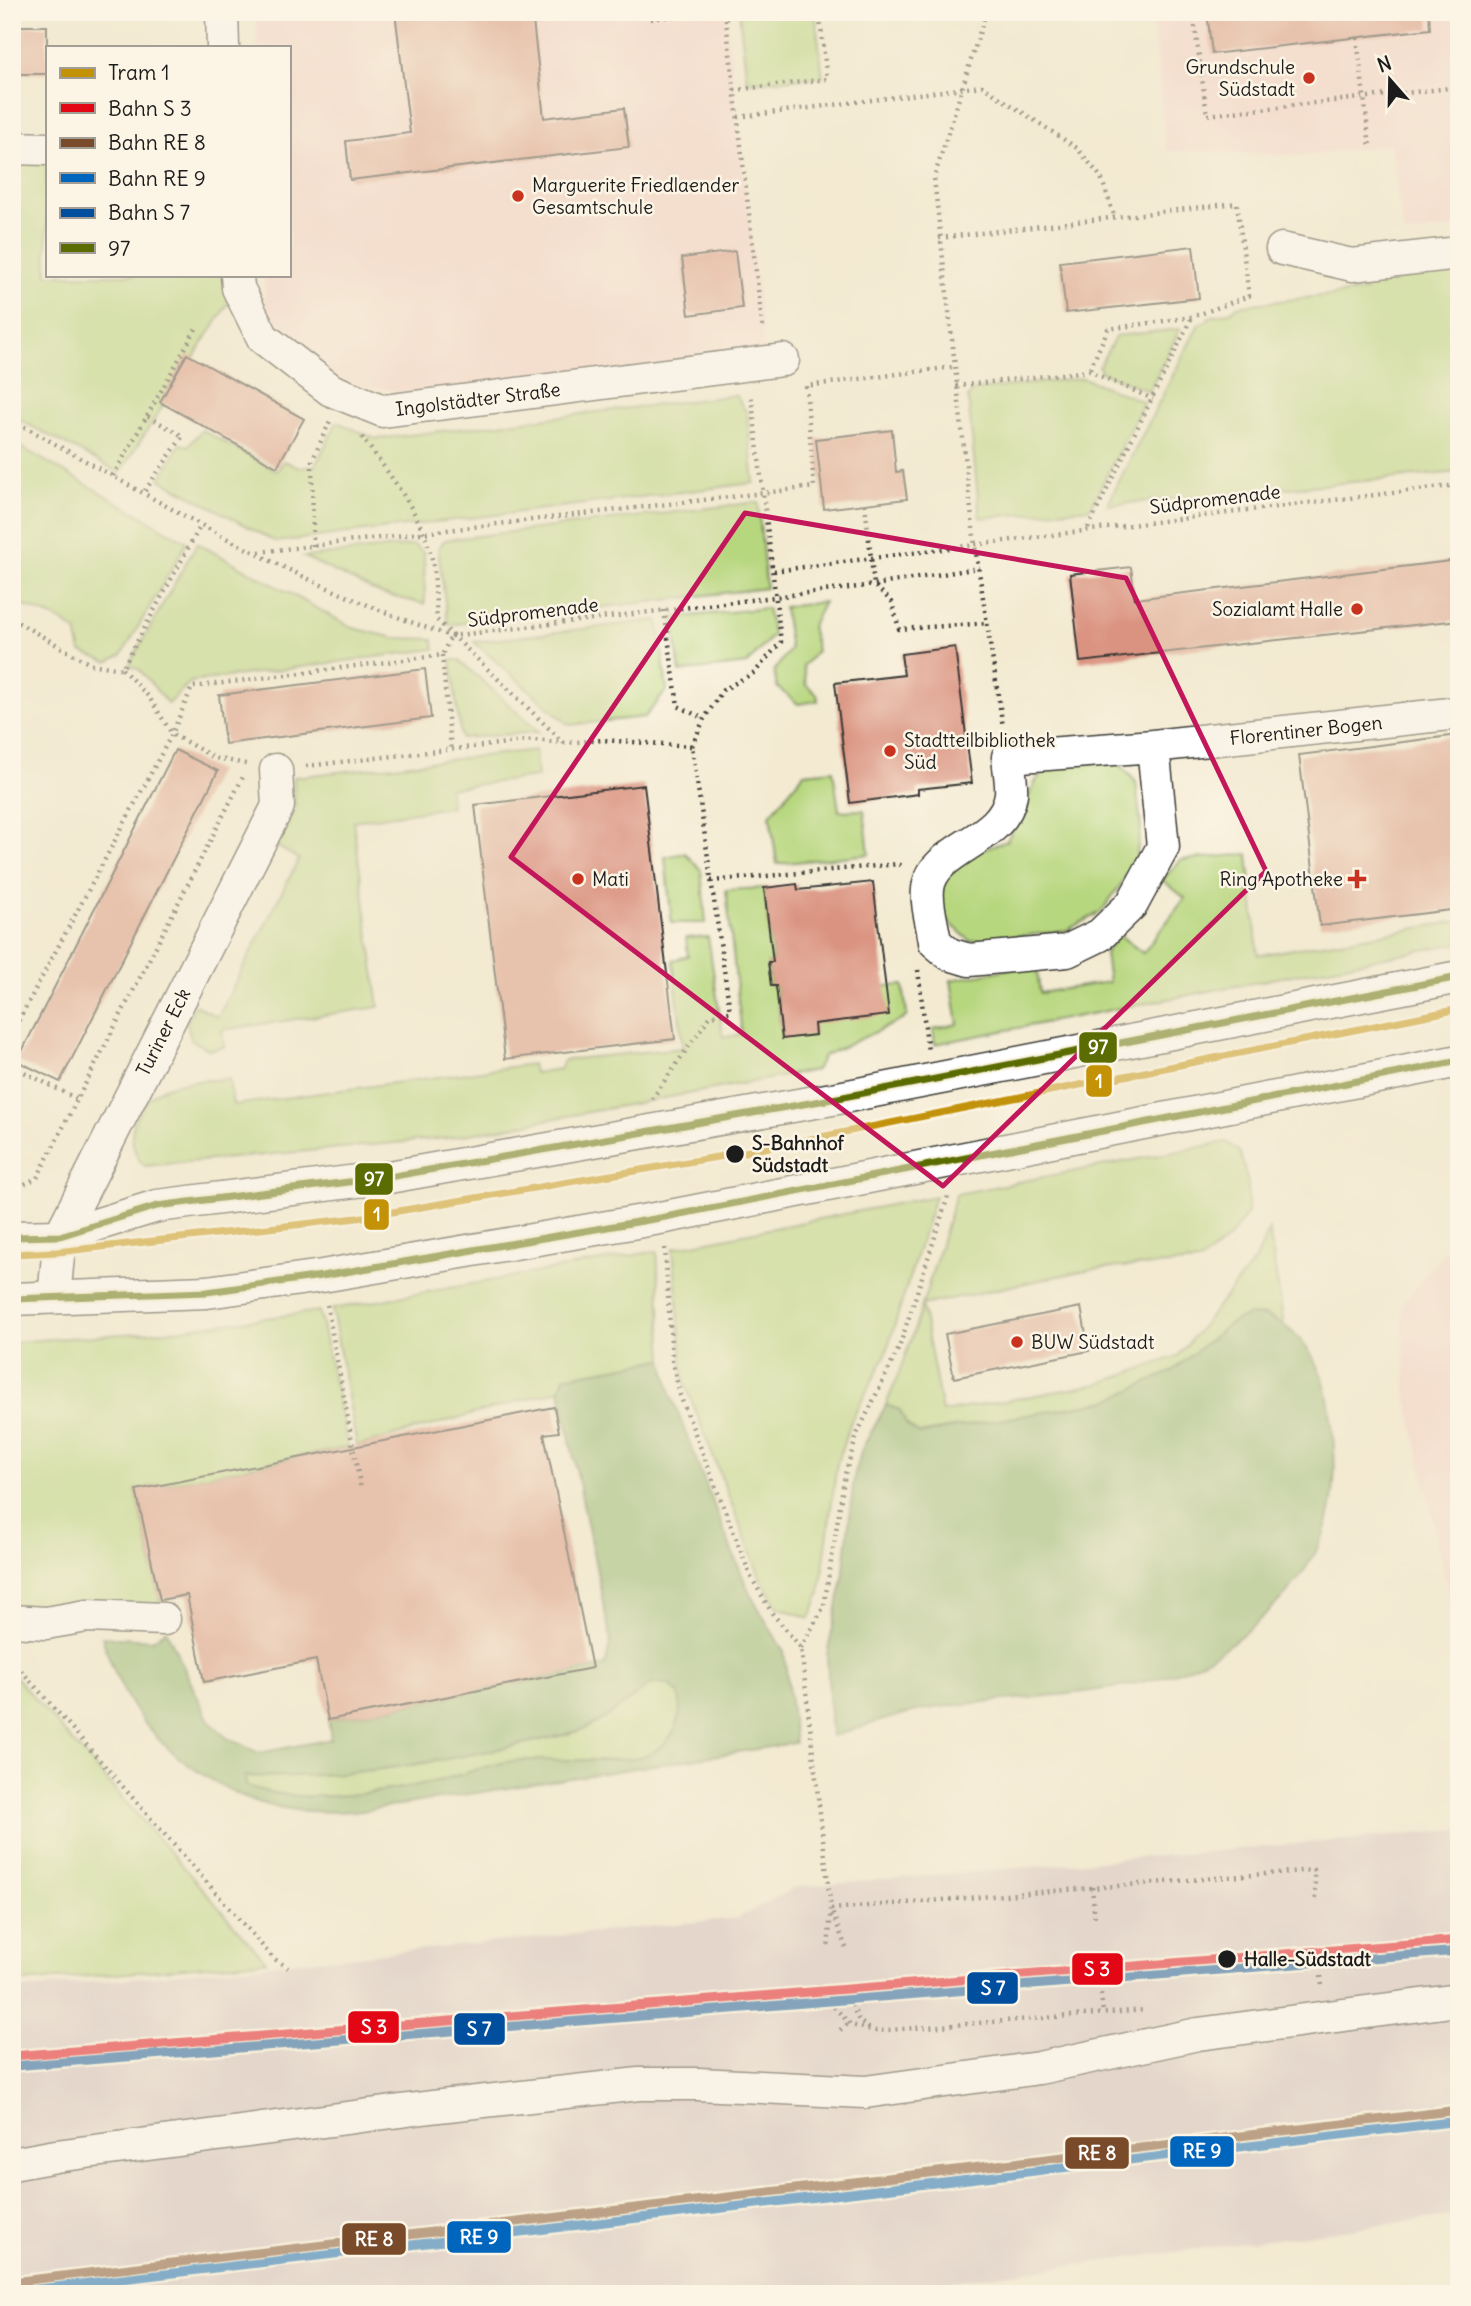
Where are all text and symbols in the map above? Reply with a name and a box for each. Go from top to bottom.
legend [46,46,290,276]
north arrow [1356,46,1426,116]
text: N [1374,51,1394,78]
place label: Grundschule Südstadt [1185,55,1295,101]
text: Tram 1 [108,59,170,86]
marker: Grundschule Südstadt [1301,70,1317,86]
text: Bahn S 3 [108,95,192,122]
text: Bahn RE 8 [108,129,206,156]
text: Bahn RE 9 [108,165,206,192]
place label: Marguerite Friedlaender Gesamtschule [532,173,739,219]
marker: Marguerite Friedlaender Gesamtschule [510,188,526,204]
text: Bahn S 7 [108,199,190,226]
text: 97 [108,235,130,262]
street label: Ingolstädter Straße [394,377,562,421]
street label: Südpromenade [1148,479,1282,519]
street label: Südpromenade [466,592,600,632]
place label: Sozialamt Halle [1212,597,1343,621]
marker: Sozialamt Halle [1349,601,1365,617]
street label: Florentiner Bogen [1229,710,1383,750]
place label: Stadtteilbibliothek Süd [904,728,1056,774]
marker: Stadtteilbibliothek Süd [882,743,898,759]
place label: Mati [592,867,629,891]
place label: Ring Apotheke [1220,867,1343,891]
marker: Mati [570,871,586,887]
marker: Ring Apotheke [1349,871,1365,887]
street label: Turiner Eck [131,984,195,1080]
line badge: 97 [1078,1031,1118,1064]
text: 97 [1088,1035,1109,1059]
line badge: 1 [1085,1064,1113,1098]
text: 1 [1095,1069,1103,1093]
place label: S-Bahnhof Südstadt [752,1131,844,1177]
marker: S-Bahnhof Südstadt [724,1143,746,1165]
line badge: 97 [354,1162,394,1196]
text: 97 [364,1167,385,1191]
line badge: 1 [363,1198,390,1231]
text: 1 [373,1202,381,1226]
place label: BUW Südstadt [1031,1330,1154,1354]
marker: BUW Südstadt [1009,1334,1025,1350]
place label: Halle-Südstadt [1244,1947,1372,1971]
marker: Halle-Südstadt [1216,1948,1238,1970]
line badge: S 3 [1071,1952,1124,1986]
text: S 3 [1084,1957,1110,1981]
line badge: S 7 [966,1971,1019,2005]
text: S 7 [981,1976,1006,2000]
line badge: S 3 [347,2010,400,2044]
line badge: S 7 [453,2012,506,2046]
text: S 3 [361,2015,387,2039]
text: S 7 [467,2017,492,2041]
line badge: RE 9 [1169,2135,1235,2168]
line badge: RE 8 [1064,2136,1130,2170]
text: RE 9 [1183,2139,1221,2163]
text: RE 8 [1078,2141,1116,2165]
line badge: RE 9 [446,2220,512,2254]
line badge: RE 8 [341,2222,407,2256]
text: RE 9 [460,2225,498,2249]
text: RE 8 [355,2227,393,2251]

